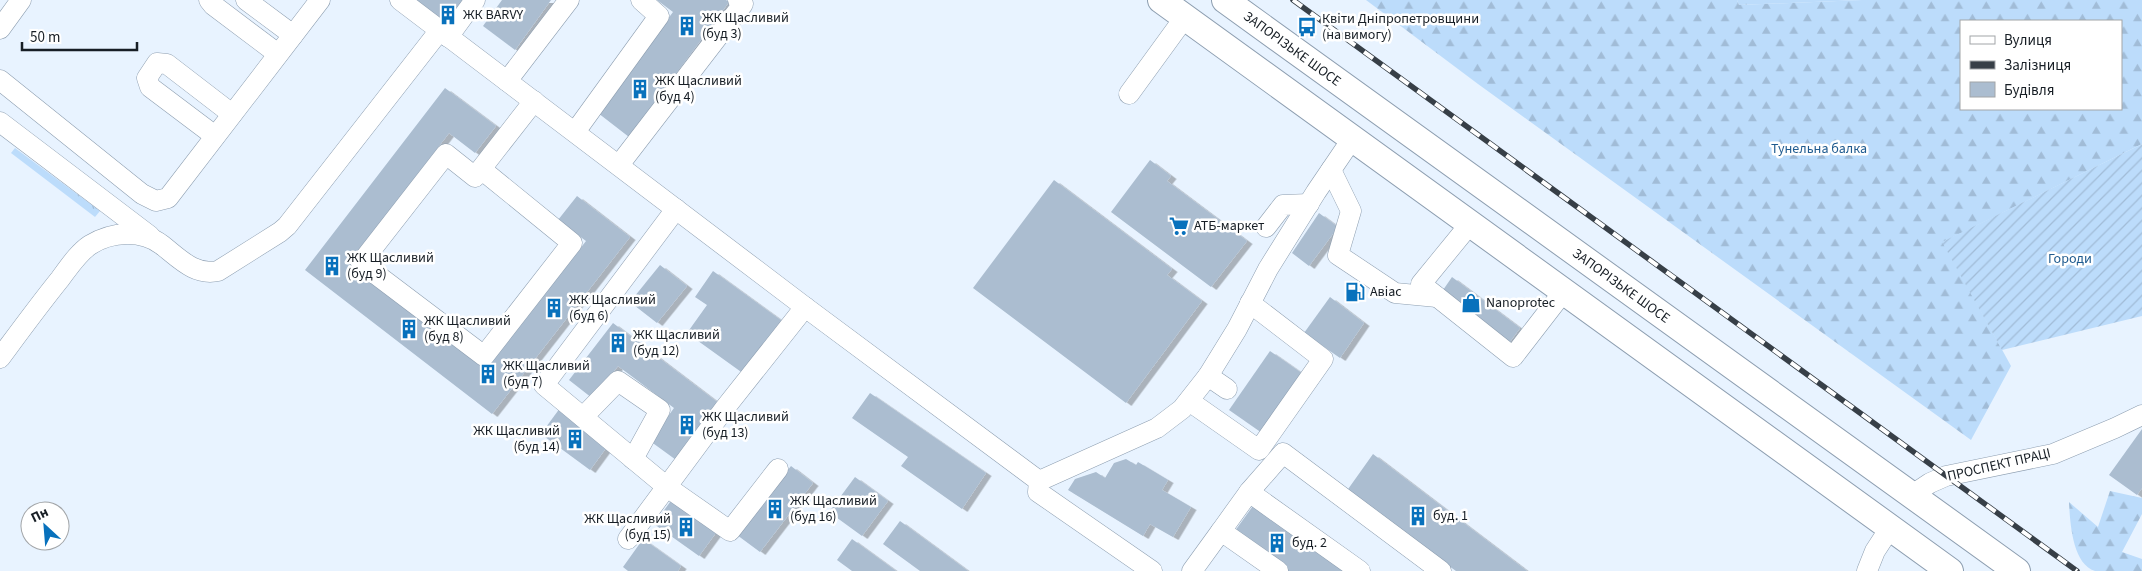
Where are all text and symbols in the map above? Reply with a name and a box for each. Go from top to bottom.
building icon: ЖК BARVY [437,4,459,26]
place label: ЖК BARVY [463,5,524,25]
street label: ЗАПОРІЗЬКЕ ШОСЕ [1239,7,1345,91]
place label: ЖК Щасливий (буд 3) [702,8,789,44]
place label: Квіти Дніпропетровщини (на вимогу) [1322,9,1479,45]
building icon: ЖК Щасливий (буд 3) [676,15,698,37]
bus stop icon: Квіти Дніпропетровщини (на вимогу) [1296,16,1318,38]
scale bar [22,20,138,52]
legend [1960,20,2122,110]
text: 50 m [30,27,60,48]
text: Вулиця [2004,30,2052,51]
text: Залізниця [2004,55,2071,76]
place label: ЖК Щасливий (буд 4) [655,71,742,107]
building icon: ЖК Щасливий (буд 4) [629,78,651,100]
text: Будівля [2004,80,2054,101]
park label: Тунельна балка [1771,139,1867,159]
supermarket icon: АТБ-маркет [1168,215,1190,237]
place label: АТБ-маркет [1194,216,1265,236]
street label: ЗАПОРІЗЬКЕ ШОСЕ [1568,244,1674,328]
place label: ЖК Щасливий (буд 9) [347,248,434,284]
park label: Городи [2048,249,2092,269]
building icon: ЖК Щасливий (буд 9) [321,255,343,277]
fuel station icon: Авіас [1344,281,1366,303]
place label: Авіас [1370,282,1402,302]
place label: ЖК Щасливий (буд 6) [569,290,656,326]
shop icon: Nanoprotec [1460,292,1482,314]
place label: Nanoprotec [1486,293,1556,313]
building icon: ЖК Щасливий (буд 6) [543,297,565,319]
place label: ЖК Щасливий (буд 8) [424,311,511,347]
building icon: ЖК Щасливий (буд 8) [398,318,420,340]
place label: ЖК Щасливий (буд 12) [633,325,720,361]
building icon: ЖК Щасливий (буд 12) [607,332,629,354]
place label: ЖК Щасливий (буд 7) [503,356,590,392]
building icon: ЖК Щасливий (буд 7) [477,363,499,385]
place label: ЖК Щасливий (буд 13) [702,407,789,443]
building icon: ЖК Щасливий (буд 13) [676,414,698,436]
place label: ЖК Щасливий (буд 14) [473,421,560,457]
building icon: ЖК Щасливий (буд 14) [564,428,586,450]
street label: ПРОСПЕКТ ПРАЦІ [1945,443,2053,487]
place label: ЖК Щасливий (буд 16) [790,491,877,527]
building icon: ЖК Щасливий (буд 16) [764,498,786,520]
north arrow [20,501,70,551]
text: Пн [28,502,52,528]
building icon: буд. 1 [1407,505,1429,527]
place label: буд. 1 [1433,506,1468,526]
place label: ЖК Щасливий (буд 15) [584,509,671,545]
building icon: ЖК Щасливий (буд 15) [675,516,697,538]
building icon: буд. 2 [1266,532,1288,554]
place label: буд. 2 [1292,533,1327,553]

